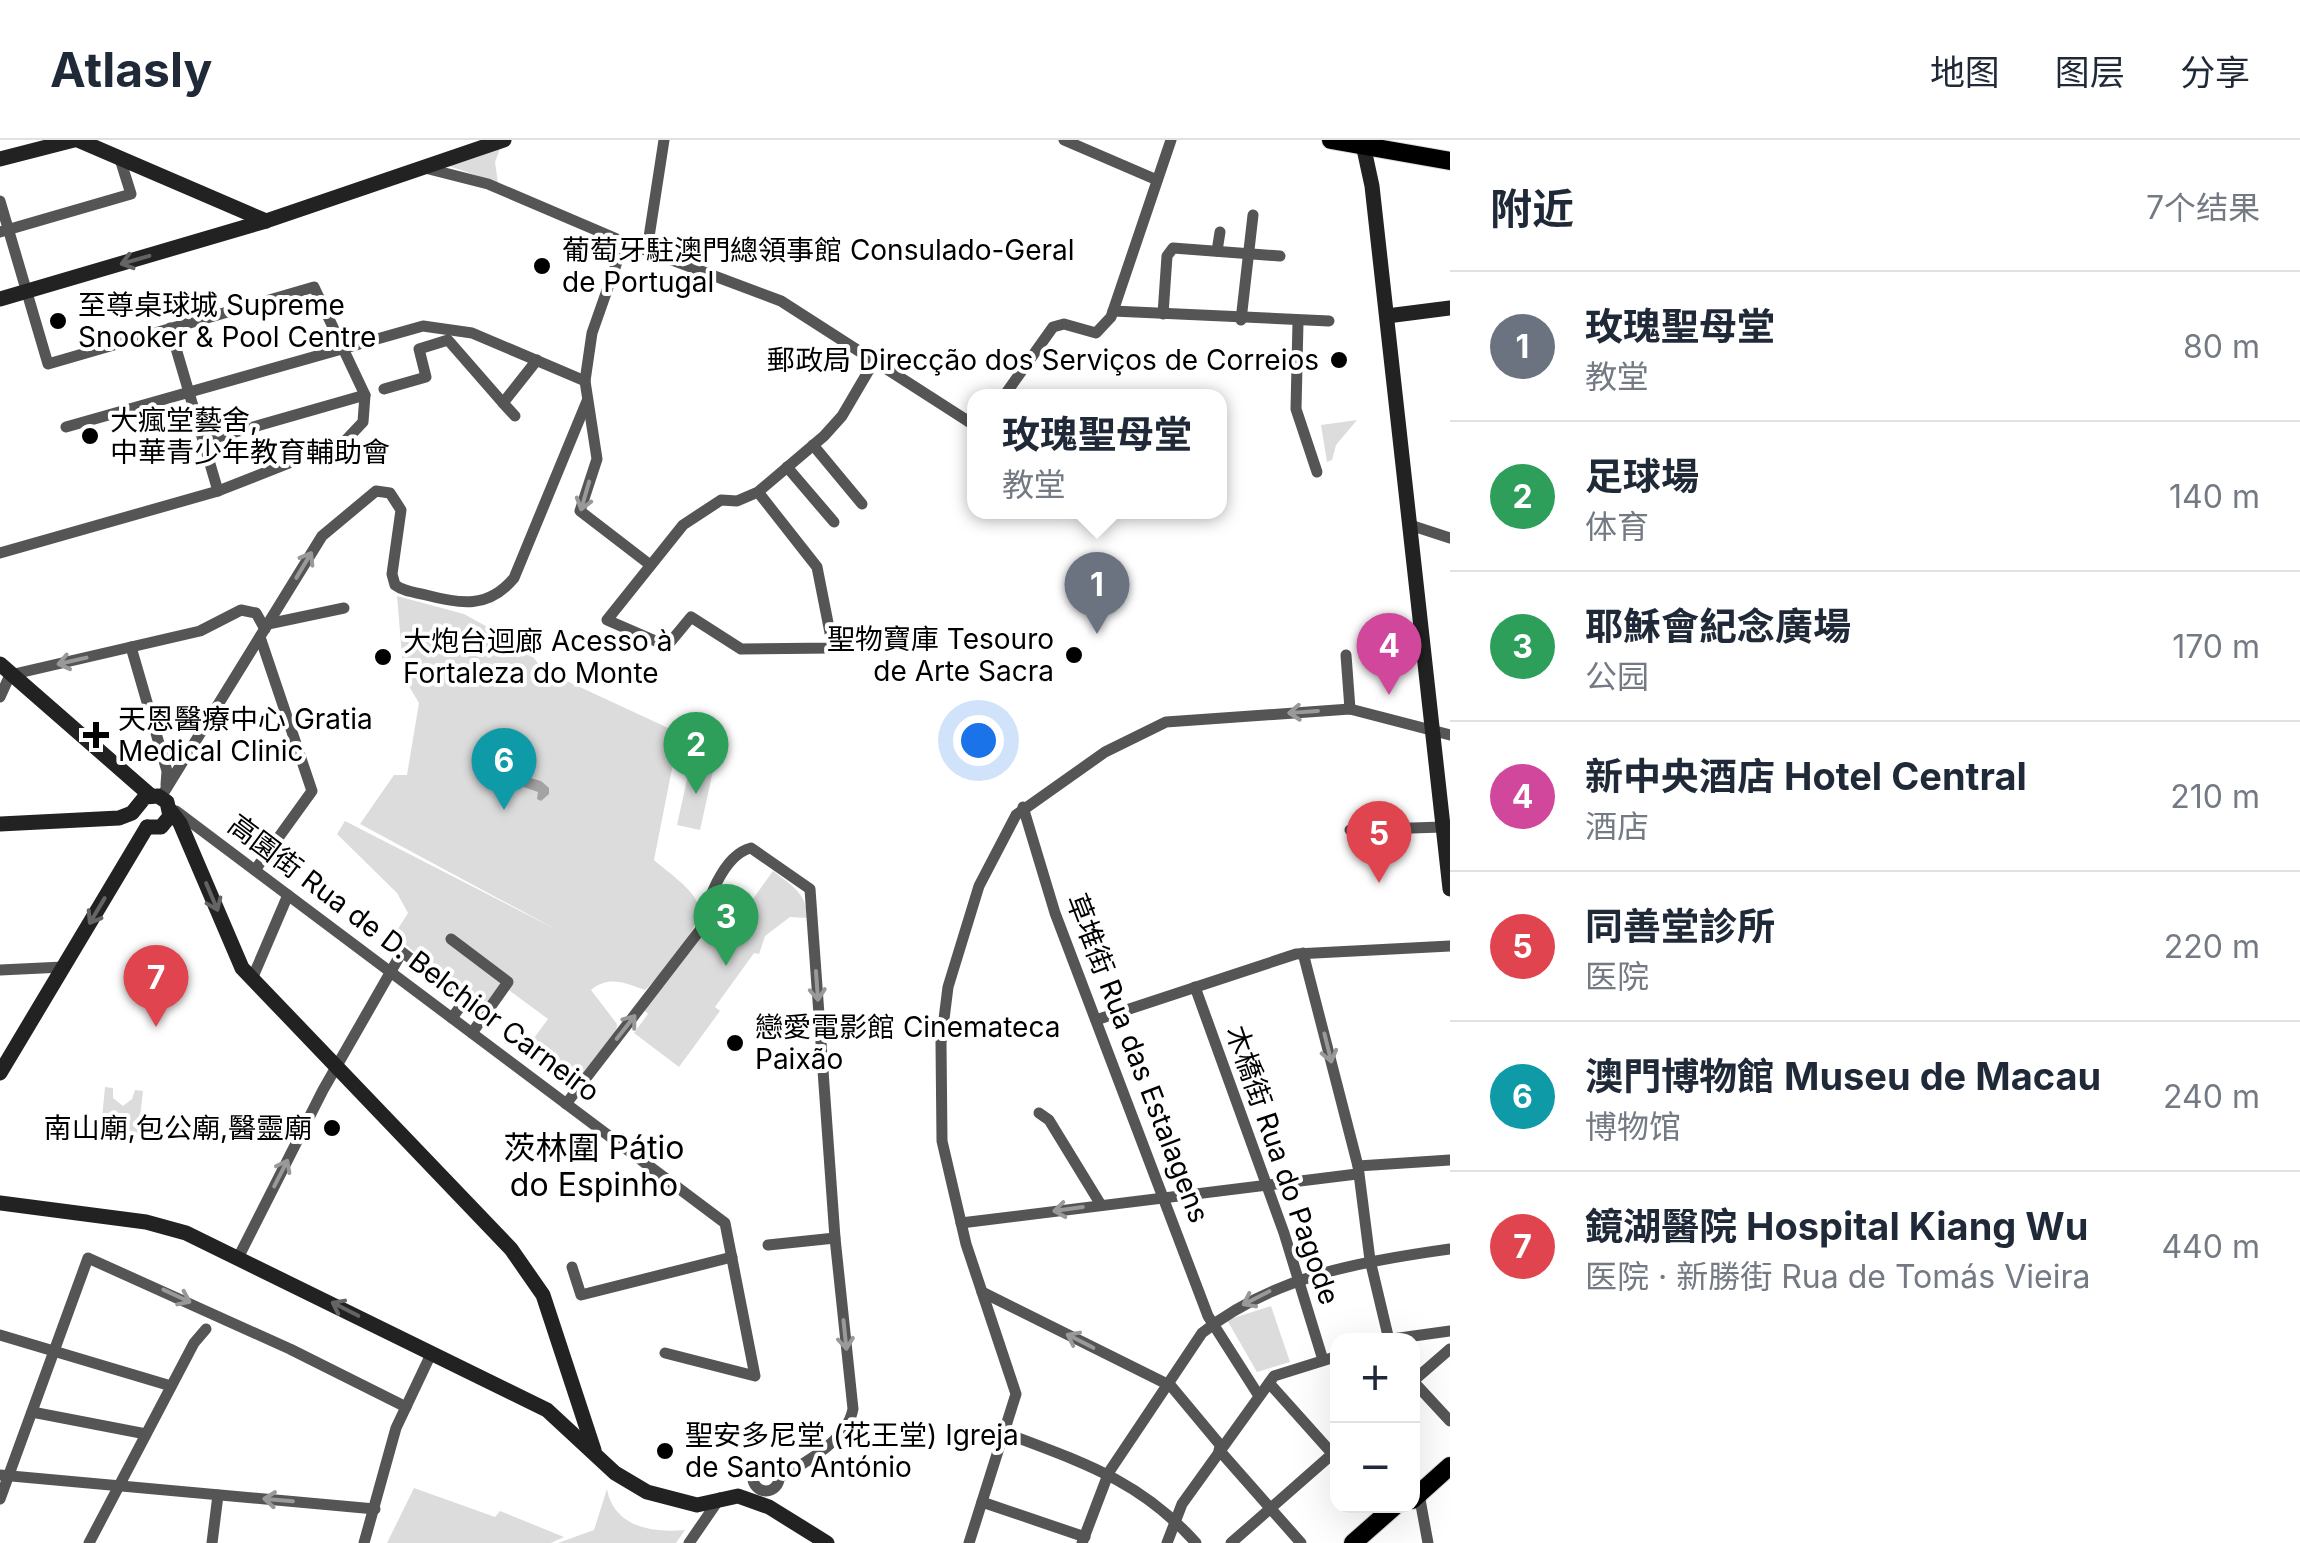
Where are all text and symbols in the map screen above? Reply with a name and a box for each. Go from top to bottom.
text: Atlasly [50,40,212,99]
text: 地图 [1930,51,2000,93]
text: 图层 [2055,51,2125,93]
text: 分享 [2180,51,2250,93]
text: 附近 [1490,183,1574,234]
text: 7个结果 [2146,188,2260,227]
place label: 葡萄牙駐澳門總領事館 Consulado-Geral de Portugal [562,233,1075,299]
one-way arrow [120,252,151,270]
marker: 葡萄牙駐澳門總領事館 Consulado-Geral de Portugal [531,255,553,277]
place label: 至尊桌球城 Supreme Snooker & Pool Centre [78,288,376,354]
text: 玫瑰聖母堂 [1585,303,1775,349]
marker: 至尊桌球城 Supreme Snooker & Pool Centre [47,310,69,332]
text: 1 [1516,327,1529,366]
text: 80 m [2183,327,2260,366]
place label: 郵政局 Direcção dos Serviços de Correios [767,343,1319,377]
marker: 郵政局 Direcção dos Serviços de Correios [1328,349,1350,371]
text: 教堂 [1585,357,1649,396]
popup [967,389,1227,519]
place label: 大瘋堂藝舍, 中華青少年教育輔助會 [110,403,390,469]
text: 玫瑰聖母堂 [1002,411,1192,457]
marker: 大瘋堂藝舍, 中華青少年教育輔助會 [79,425,101,447]
text: 足球場 [1585,453,1699,499]
text: 教堂 [1002,465,1066,504]
text: 2 [1512,477,1533,516]
text: 140 m [2169,477,2260,516]
one-way arrow [575,480,594,511]
text: 体育 [1585,507,1649,546]
one-way arrow [294,551,314,580]
pin: 1 [1064,552,1130,634]
text: 耶穌會紀念廣場 [1585,603,1851,649]
pin: 4 [1356,612,1422,695]
place label: 聖物寶庫 Tesouro de Arte Sacra [827,622,1054,688]
place label: 大炮台迴廊 Acesso à Fortaleza do Monte [403,624,672,690]
text: 3 [1512,627,1533,666]
text: 170 m [2172,627,2260,666]
marker: 聖物寶庫 Tesouro de Arte Sacra [1063,644,1085,666]
marker: 大炮台迴廊 Acesso à Fortaleza do Monte [372,646,394,668]
one-way arrow [57,653,89,671]
text: 公园 [1585,657,1649,696]
place label: 天恩醫療中心 Gratia Medical Clinic [118,702,373,768]
one-way arrow [1287,703,1319,722]
pin: 2 [664,712,728,794]
your location [953,715,1004,766]
marker: 天恩醫療中心 Gratia Medical Clinic [83,722,109,748]
pin: 6 [472,728,536,810]
text: 新中央酒店 Hotel Central [1585,753,2027,799]
text: 4 [1512,777,1533,816]
text: 210 m [2170,777,2260,816]
pin: 5 [1346,800,1412,883]
street label: 高園街 Rua de D. Belchior Carneiro [222,807,606,1109]
text: 酒店 [1585,807,1649,846]
one-way arrow [204,881,222,912]
pin: 3 [694,884,758,966]
street label: 草堆街 Rua das Estalagens [1059,889,1217,1227]
one-way arrow [87,896,107,925]
text: 同善堂診所 [1585,903,1775,949]
text: 5 [1512,927,1533,966]
text: 220 m [2164,927,2260,966]
pin: 7 [124,944,188,1027]
text: 医院 [1585,957,1649,996]
one-way arrow [808,969,827,1001]
place label: 戀愛電影館 Cinemateca Paixão [755,1010,1060,1076]
one-way arrow [614,1014,636,1040]
street label: 木橋街 Rua do Pagode [1219,1021,1347,1309]
marker: 戀愛電影館 Cinemateca Paixão [724,1032,746,1054]
one-way arrow [1319,1032,1338,1063]
text: 澳門博物館 Museu de Macau [1585,1053,2101,1099]
text: 6 [1512,1077,1533,1116]
text: 240 m [2163,1077,2260,1116]
text: 博物馆 [1585,1107,1681,1146]
place label: 南山廟,包公廟,醫靈廟 [44,1111,312,1145]
marker: 南山廟,包公廟,醫靈廟 [321,1117,343,1139]
district label: 茨林圍 Pátio do Espinho [504,1128,684,1204]
one-way arrow [272,1159,291,1188]
one-way arrow [1053,1200,1085,1219]
text: 鏡湖醫院 Hospital Kiang Wu [1585,1203,2088,1249]
text: 7 [1513,1227,1532,1266]
text: 440 m [2161,1227,2260,1266]
text: 医院 · 新勝街 Rua de Tomás Vieira [1585,1257,2090,1296]
one-way arrow [162,1288,192,1307]
one-way arrow [1241,1289,1271,1308]
one-way arrow [330,1299,360,1318]
one-way arrow [836,1319,855,1351]
one-way arrow [1066,1331,1095,1350]
map controls [1330,1333,1420,1513]
button: + [1330,1333,1420,1423]
place label: 聖安多尼堂 (花王堂) Igreja de Santo António [685,1418,1019,1484]
button: − [1330,1423,1420,1513]
marker: 聖安多尼堂 (花王堂) Igreja de Santo António [654,1440,676,1462]
one-way arrow [262,1490,295,1509]

